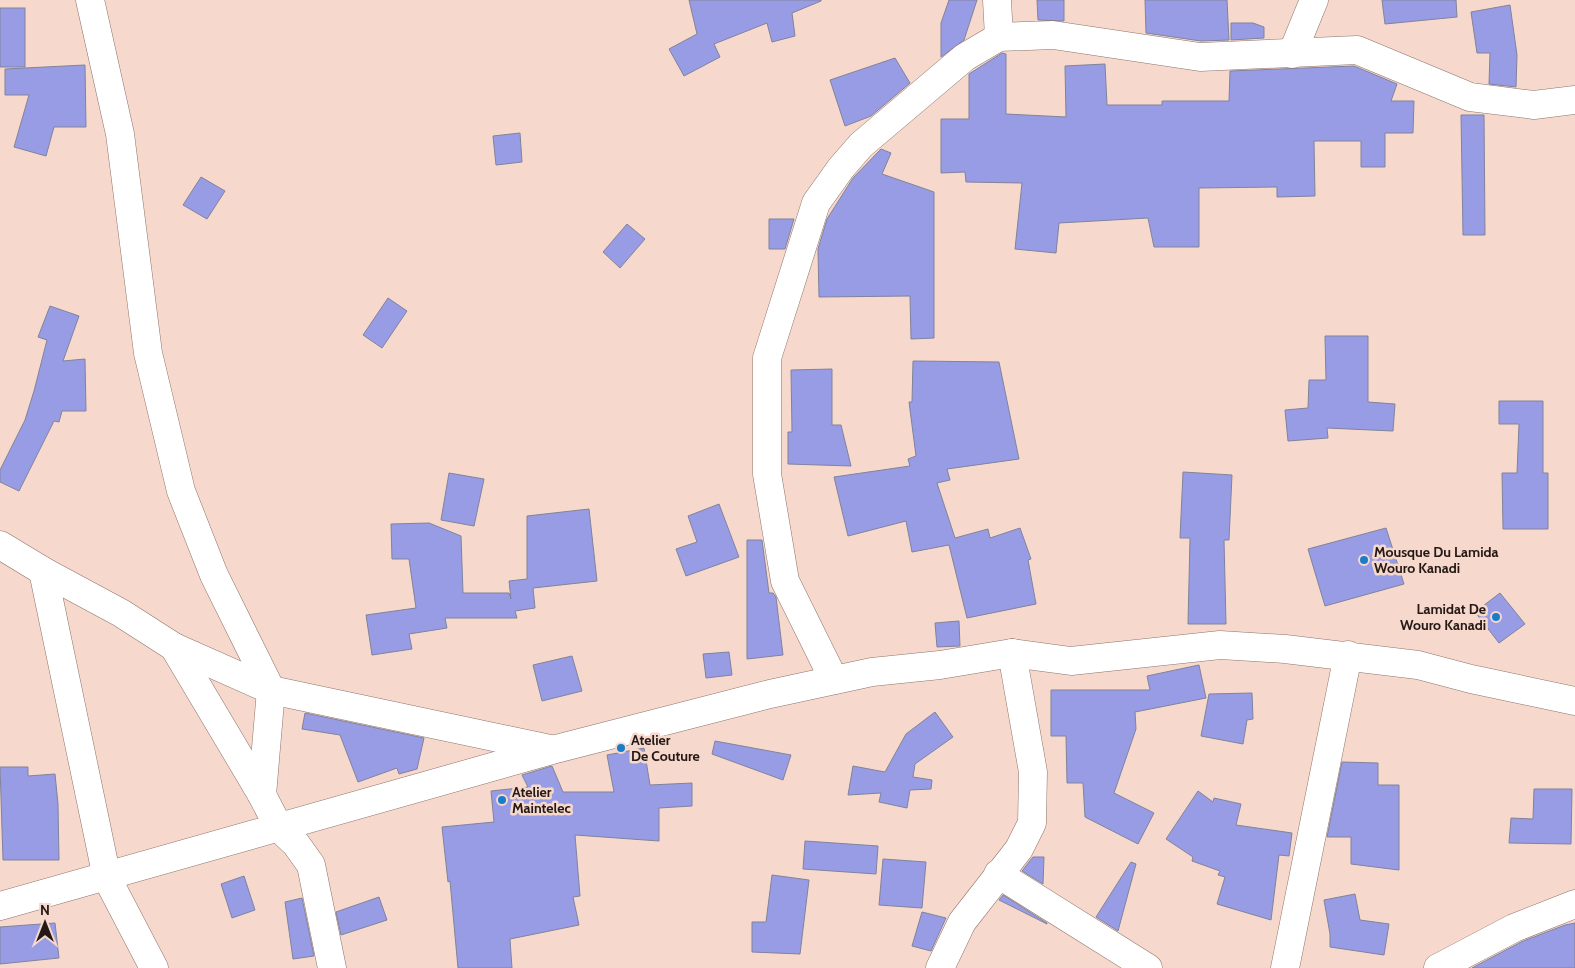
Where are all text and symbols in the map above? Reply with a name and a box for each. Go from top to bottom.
place label: Mousque Du Lamida Wouro Kanadi [1374,543,1499,577]
marker: Mousque Du Lamida Wouro Kanadi [1358,554,1370,566]
place label: Lamidat De Wouro Kanadi [1400,600,1486,634]
marker: Lamidat De Wouro Kanadi [1490,611,1502,623]
place label: Atelier De Couture [631,731,700,765]
marker: Atelier De Couture [615,742,627,754]
place label: Atelier Maintelec [512,783,571,817]
marker: Atelier Maintelec [496,794,508,806]
north arrow [20,898,70,948]
text: N [40,901,50,919]

